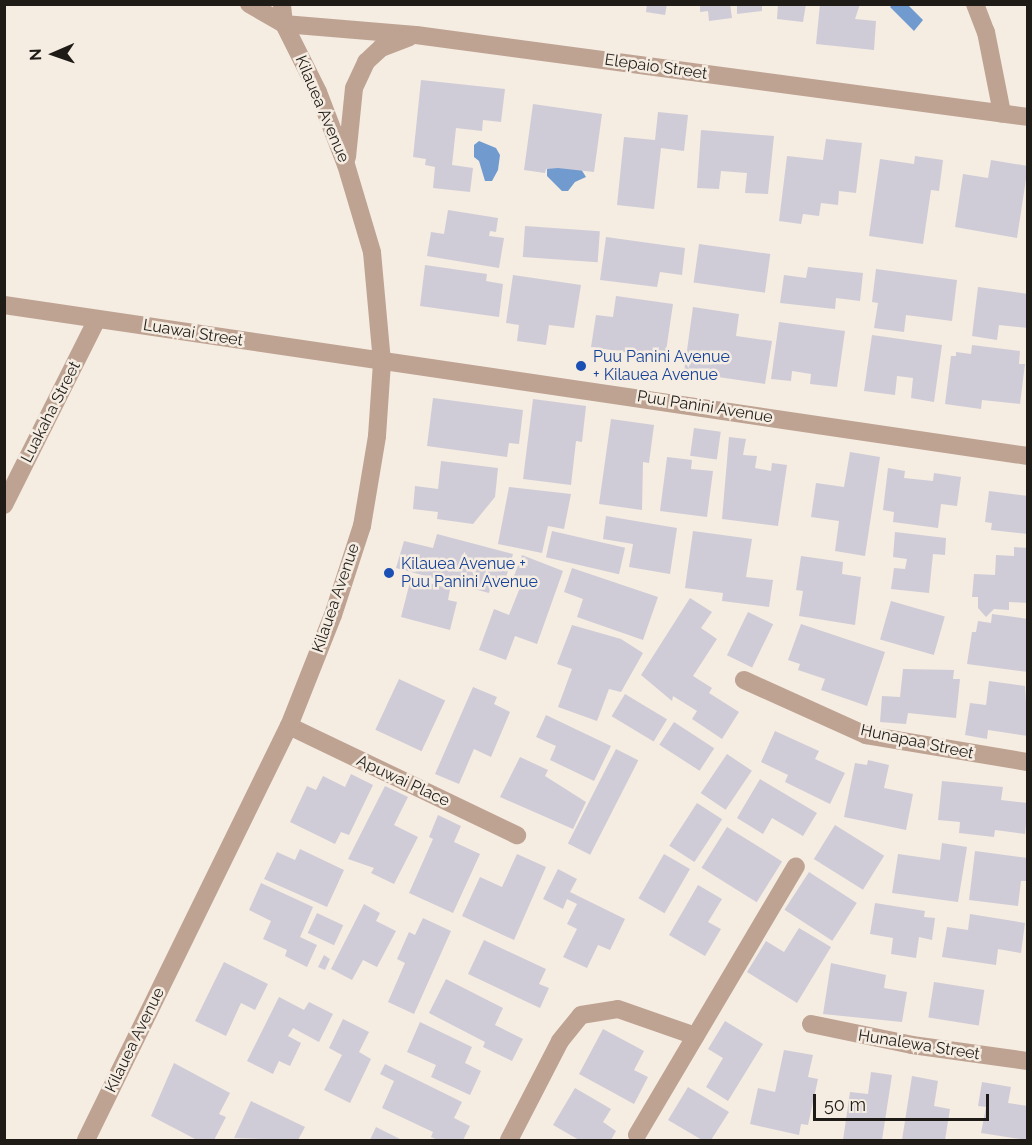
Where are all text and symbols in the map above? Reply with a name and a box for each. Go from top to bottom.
north arrow [24,24,84,84]
text: N [26,48,45,61]
street label: Elepaio Street [603,50,709,84]
street label: Kilauea Avenue [291,52,353,166]
street label: Luawai Street [142,316,244,350]
place label: Puu Panini Avenue + Kilauea Avenue [593,347,730,385]
street label: Luakaha Street [17,358,85,466]
marker: Puu Panini Avenue + Kilauea Avenue [574,359,588,373]
street label: Puu Panini Avenue [636,387,774,427]
street label: Kilauea Avenue [308,541,364,655]
place label: Kilauea Avenue + Puu Panini Avenue [401,554,538,592]
marker: Kilauea Avenue + Puu Panini Avenue [382,566,396,580]
street label: Hunapaa Street [859,721,975,763]
street label: Apuwai Place [353,751,453,811]
street label: Kilauea Avenue [101,984,169,1096]
street label: Hunalewa Street [857,1026,981,1064]
scale bar [816,1082,992,1120]
text: 50 m [824,1094,866,1115]

